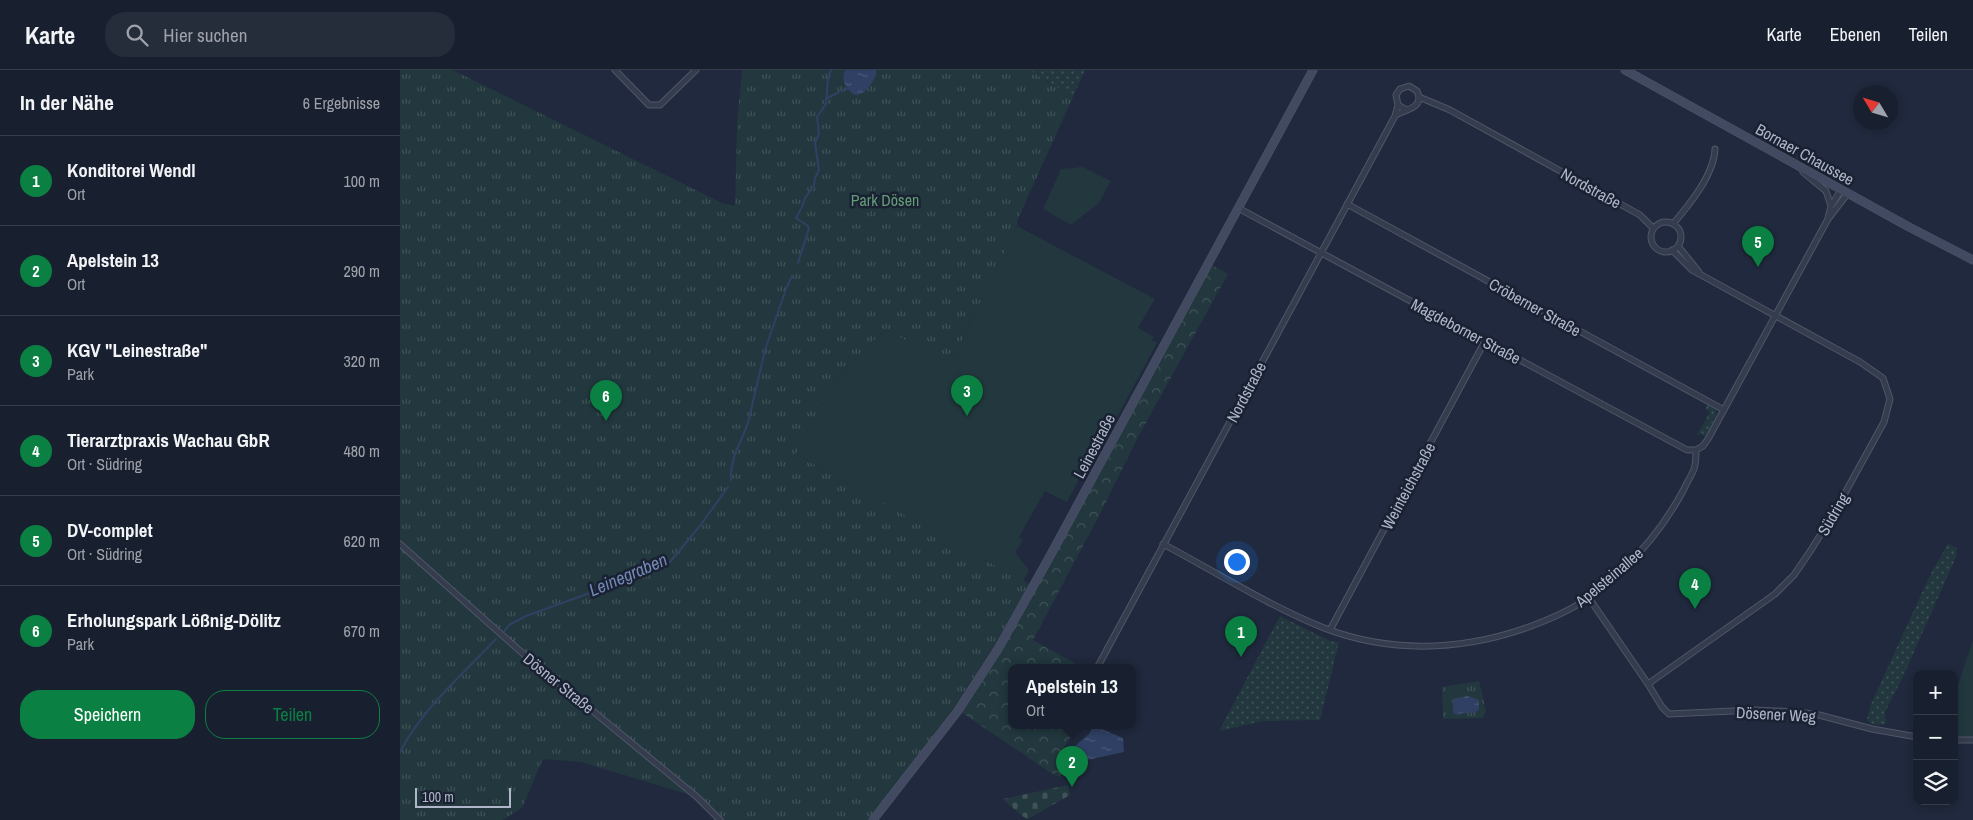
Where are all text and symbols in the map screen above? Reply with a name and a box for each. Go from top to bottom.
search box [105,12,455,57]
text: Karte [25,19,75,51]
icon: search [123,21,151,49]
text: Hier suchen [163,22,247,48]
text: Karte [1766,22,1802,47]
text: Ebenen [1830,22,1881,47]
text: Teilen [1909,22,1948,47]
north arrow [1853,85,1898,130]
text: In der Nähe [20,88,114,117]
text: 6 Ergebnisse [303,92,380,114]
street label: Bornaer Chaussee [1752,118,1858,190]
text: Konditorei Wendl [67,157,196,183]
street label: Nordstraße [1557,162,1625,214]
text: 1 [32,170,40,192]
text: 100 m [344,170,380,192]
text: Ort [67,183,85,205]
park label: Park Dösen [851,189,919,211]
pin: 5 [1742,226,1774,267]
text: Apelstein 13 [67,247,159,273]
text: 2 [32,260,40,282]
text: 290 m [344,260,380,282]
text: Ort [67,273,85,295]
street label: Cröberner Straße [1485,273,1585,341]
street label: Magdeborner Straße [1407,293,1525,369]
text: KGV "Leinestraße" [67,337,207,363]
text: 3 [32,350,40,372]
text: 320 m [344,350,380,372]
street label: Nordstraße [1221,358,1271,426]
text: Park [67,363,94,385]
pin: 3 [951,375,983,416]
pin: 6 [590,380,622,421]
street label: Leinestraße [1068,410,1120,482]
text: Tierarztpraxis Wachau GbR [67,427,270,453]
street label: Weinteichstraße [1376,438,1440,534]
text: 4 [32,440,40,462]
text: 480 m [344,440,380,462]
text: Ort · Südring [67,453,142,475]
street label: Südring [1812,488,1854,539]
text: DV-complet [67,517,153,543]
text: 5 [32,530,40,552]
text: 620 m [344,530,380,552]
street label: Apelsteinallee [1570,542,1648,613]
text: Ort · Südring [67,543,142,565]
water label: Leinegraben [585,547,671,602]
your location [1224,549,1250,575]
pin: 4 [1679,568,1711,609]
text: Erholungspark Lößnig-Dölitz [67,607,281,633]
pin: 1 [1225,616,1257,657]
text: 6 [32,620,40,642]
text: 670 m [344,620,380,642]
text: Park [67,633,94,655]
street label: Dösner Straße [519,648,599,718]
popup [1008,664,1136,729]
map controls [1913,670,1958,805]
button: + [1913,670,1958,715]
text: Apelstein 13 [1026,673,1118,699]
button: Speichern [20,690,195,739]
button: Teilen [205,690,380,739]
text: Ort [1026,699,1044,721]
street label: Dösener Weg [1735,701,1817,727]
button: − [1913,715,1958,760]
pin: 2 [1056,746,1088,787]
button: layers [1913,760,1958,805]
scale bar [415,785,511,808]
text: 100 m [422,788,454,806]

